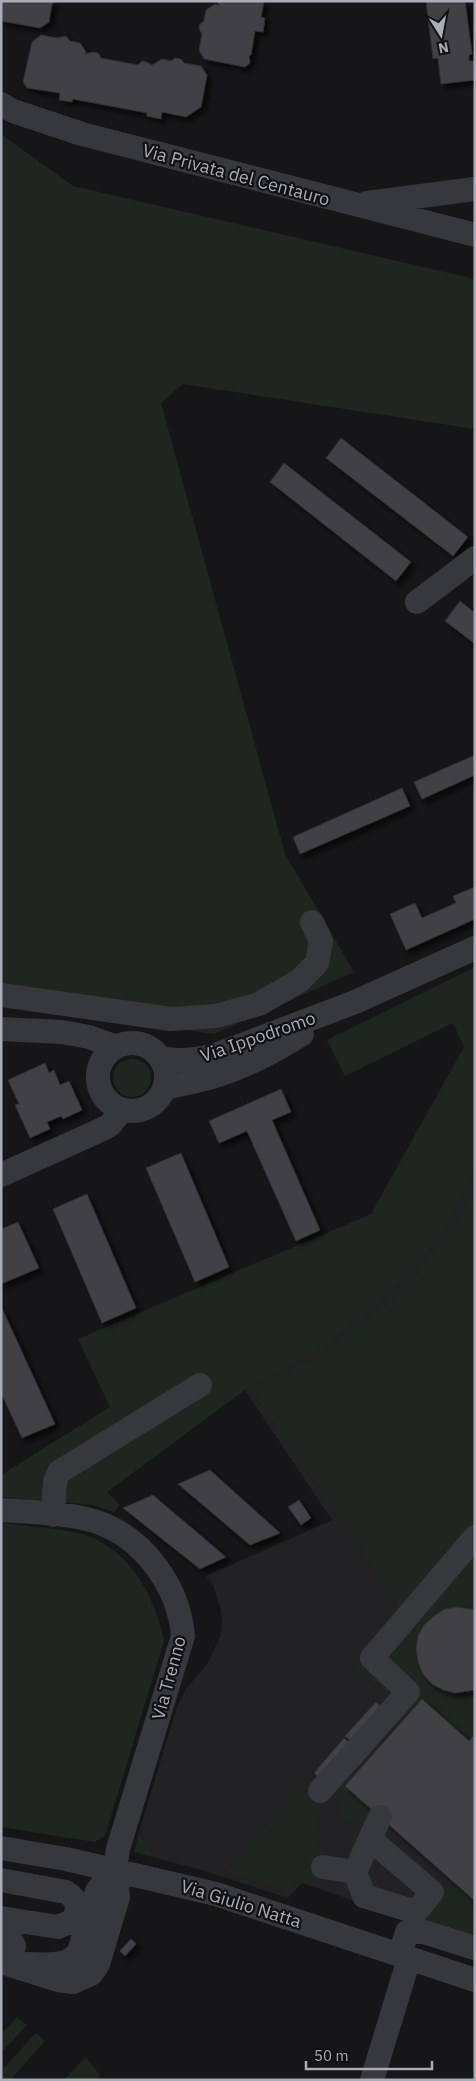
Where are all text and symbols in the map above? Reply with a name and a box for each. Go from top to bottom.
north arrow [416,10,466,60]
text: N [437,38,450,58]
street label: Via Privata del Centauro [140,138,332,211]
street label: Via Ippodromo [197,1006,318,1067]
street label: Via Trenno [146,1633,191,1722]
street label: Via Giulio Natta [178,1874,304,1933]
scale bar [306,2038,432,2070]
text: 50 m [314,2046,349,2065]

